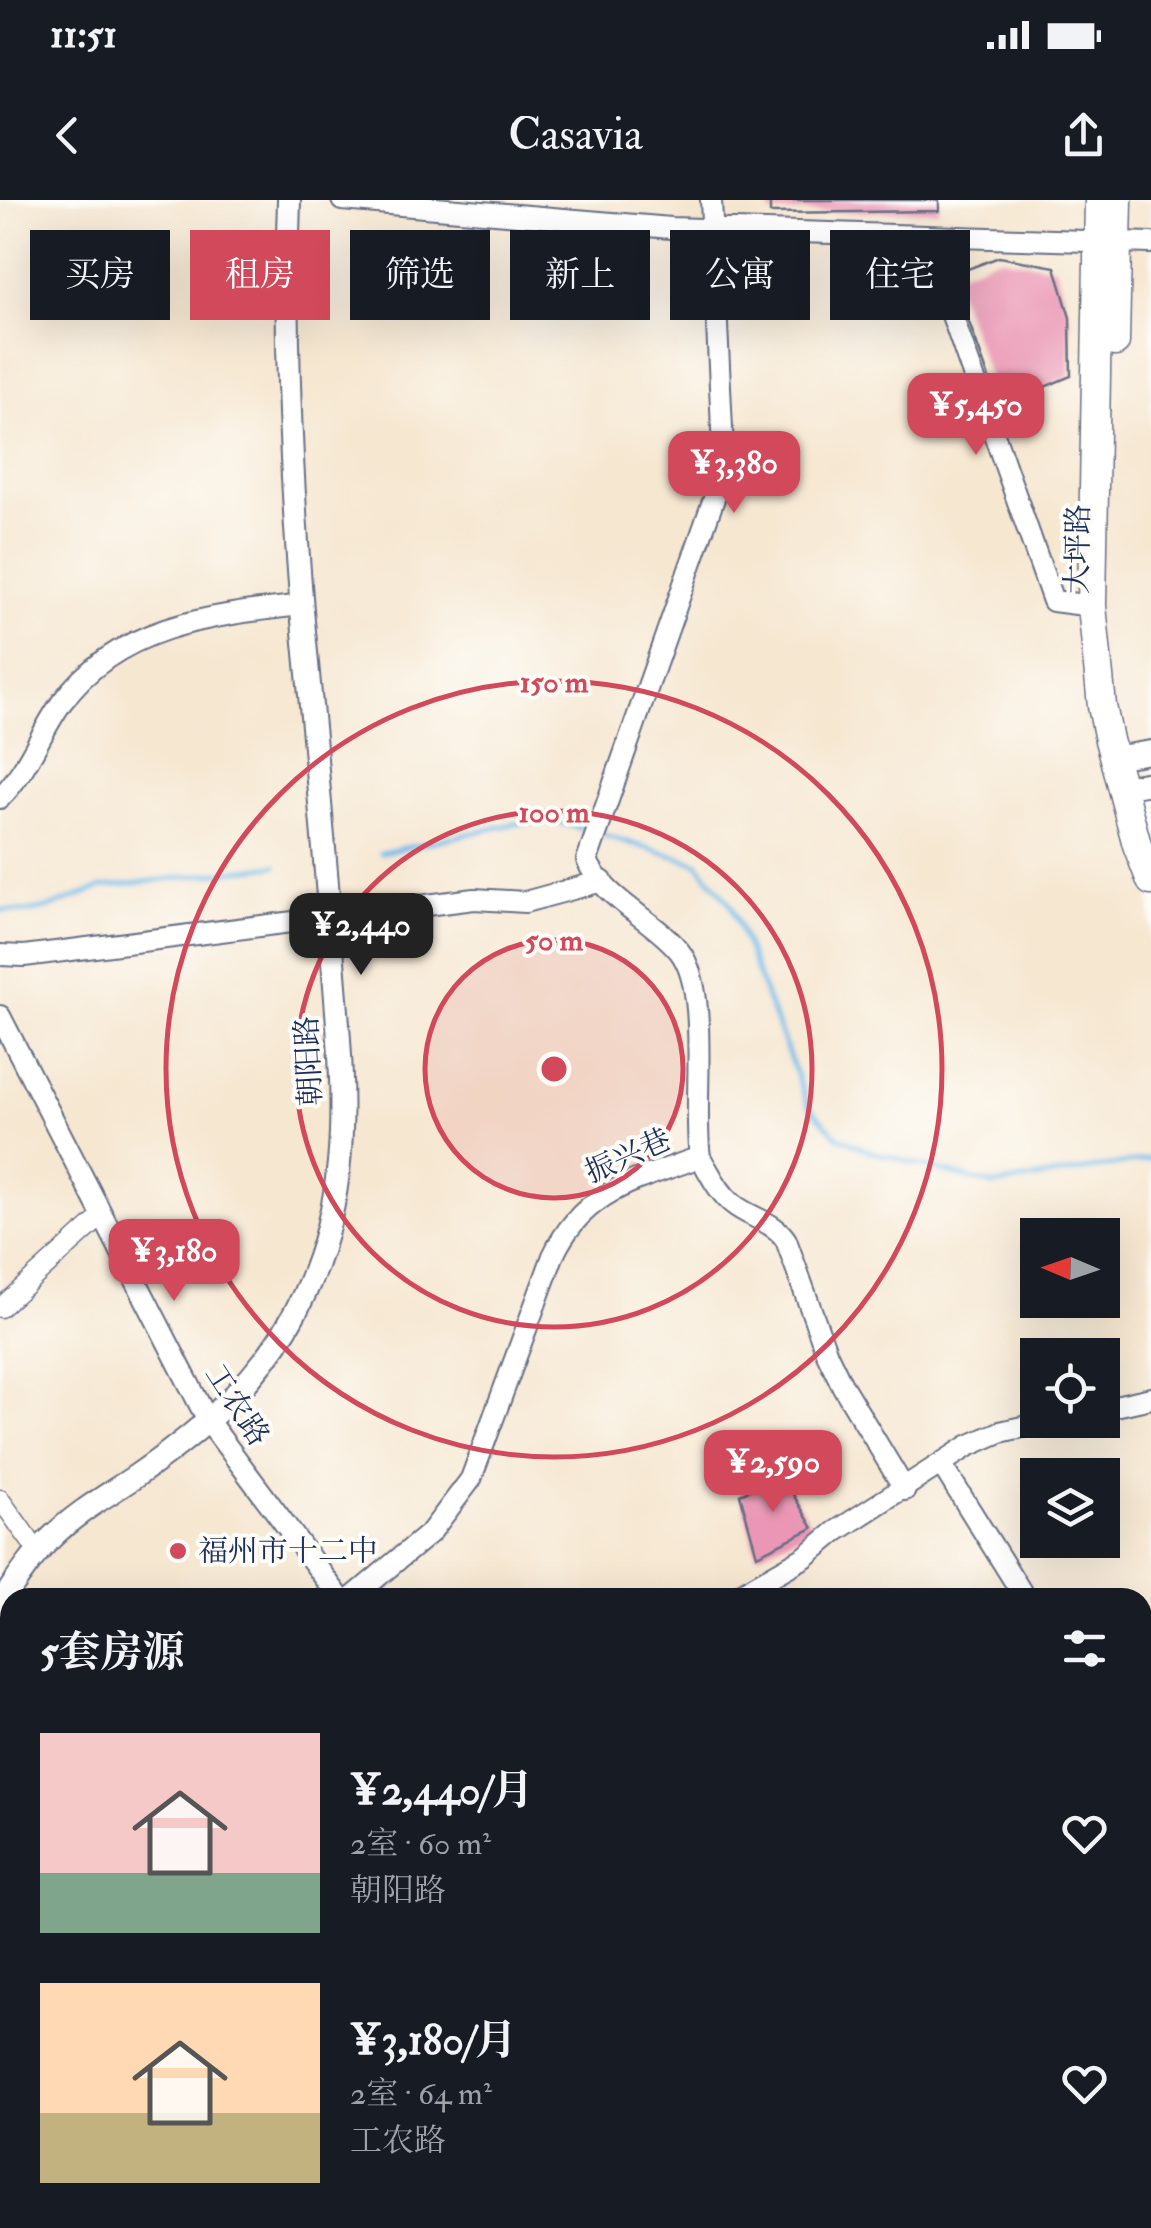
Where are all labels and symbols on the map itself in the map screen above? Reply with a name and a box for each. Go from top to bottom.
pin: ¥5,450 [895,373,1057,458]
pin: ¥3,380 [653,431,815,516]
street label: 大坪路 [1059,504,1097,594]
text: 150 m [520,664,589,701]
text: 100 m [519,794,590,831]
pin: ¥2,440 [280,893,442,978]
text: 50 m [525,922,584,959]
street label: 朝阳路 [288,1015,330,1107]
centre of rings [536,1051,572,1087]
street label: 振兴巷 [579,1121,677,1191]
north arrow [1020,1218,1120,1318]
pin: ¥3,180 [93,1219,255,1304]
street label: 工农路 [197,1357,277,1453]
pin: ¥2,590 [692,1430,854,1515]
place label: 福州市十二中 [198,1533,378,1570]
marker: 福州市十二中 [167,1540,189,1562]

